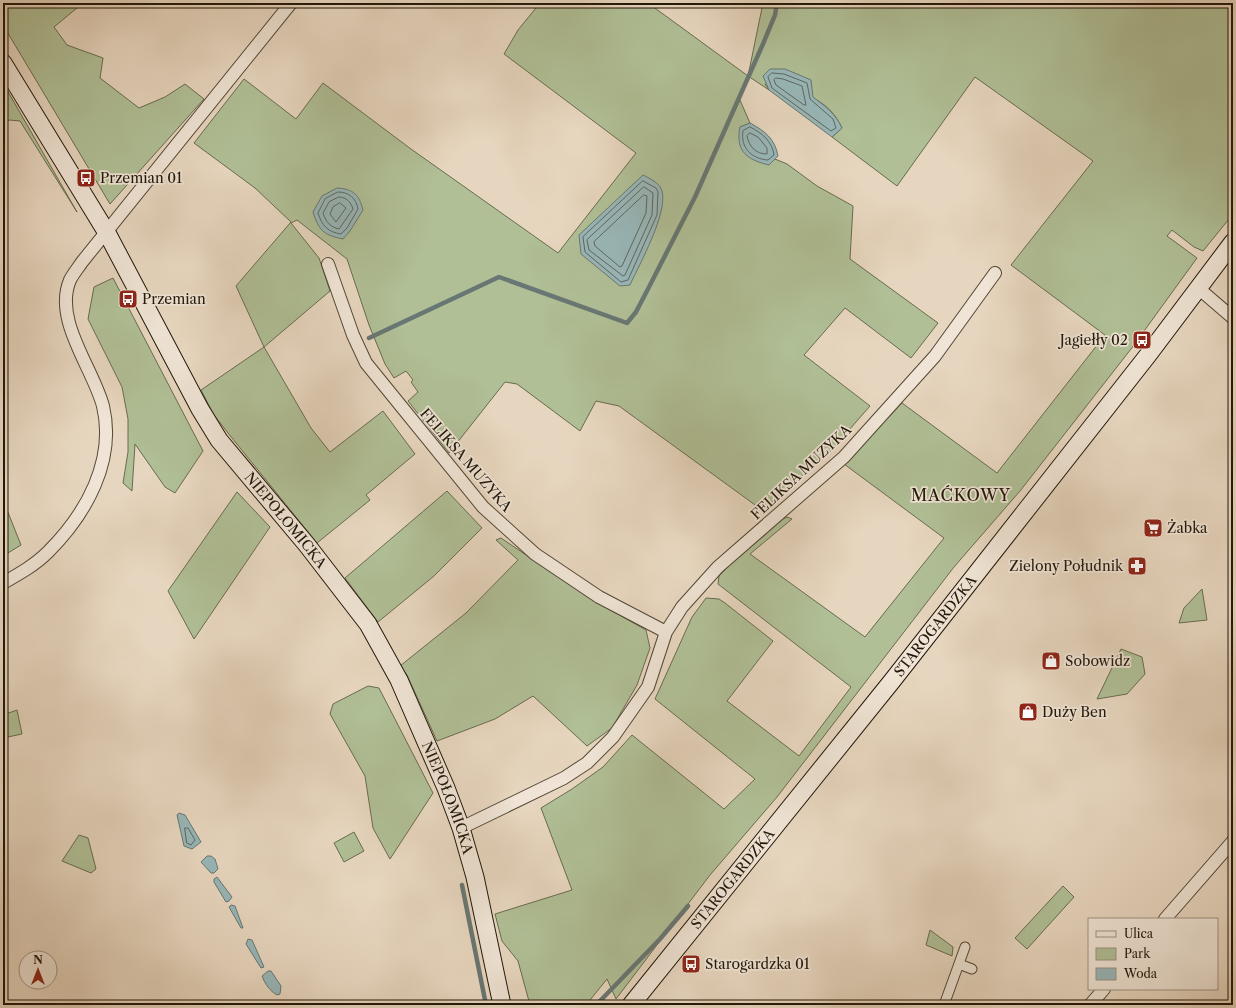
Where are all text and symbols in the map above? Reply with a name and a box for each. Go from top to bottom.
bus stop icon: Przemian 01 [75,167,97,189]
place label: Przemian 01 [100,169,182,187]
bus stop icon: Przemian [117,288,139,310]
place label: Przemian [142,290,206,308]
bus stop icon: Jagiełły 02 [1131,329,1153,351]
place label: Jagiełły 02 [1058,331,1128,349]
street label: FELIKSA MUZYKA [416,405,516,516]
street label: FELIKSA MUZYKA [747,420,856,523]
street label: NIEPOŁOMICKA [241,468,331,572]
district label: MAĆKOWY [911,485,1011,505]
supermarket icon: Żabka [1142,517,1164,539]
place label: Żabka [1167,519,1208,537]
pharmacy icon: Zielony Południk [1126,555,1148,577]
place label: Zielony Południk [1009,557,1124,575]
street label: STAROGARDZKA [890,571,981,680]
shop icon: Sobowidz [1040,650,1062,672]
place label: Sobowidz [1065,652,1130,670]
shop icon: Duży Ben [1017,701,1039,723]
place label: Duży Ben [1042,703,1107,721]
street label: NIEPOŁOMICKA [418,739,477,857]
street label: STAROGARDZKA [687,825,779,933]
legend [1088,918,1218,990]
text: Ulica [1124,926,1154,941]
text: Park [1124,946,1151,961]
north arrow [18,950,58,990]
text: N [33,953,43,967]
bus stop icon: Starogardzka 01 [680,953,702,975]
place label: Starogardzka 01 [705,955,810,973]
text: Woda [1123,966,1158,981]

